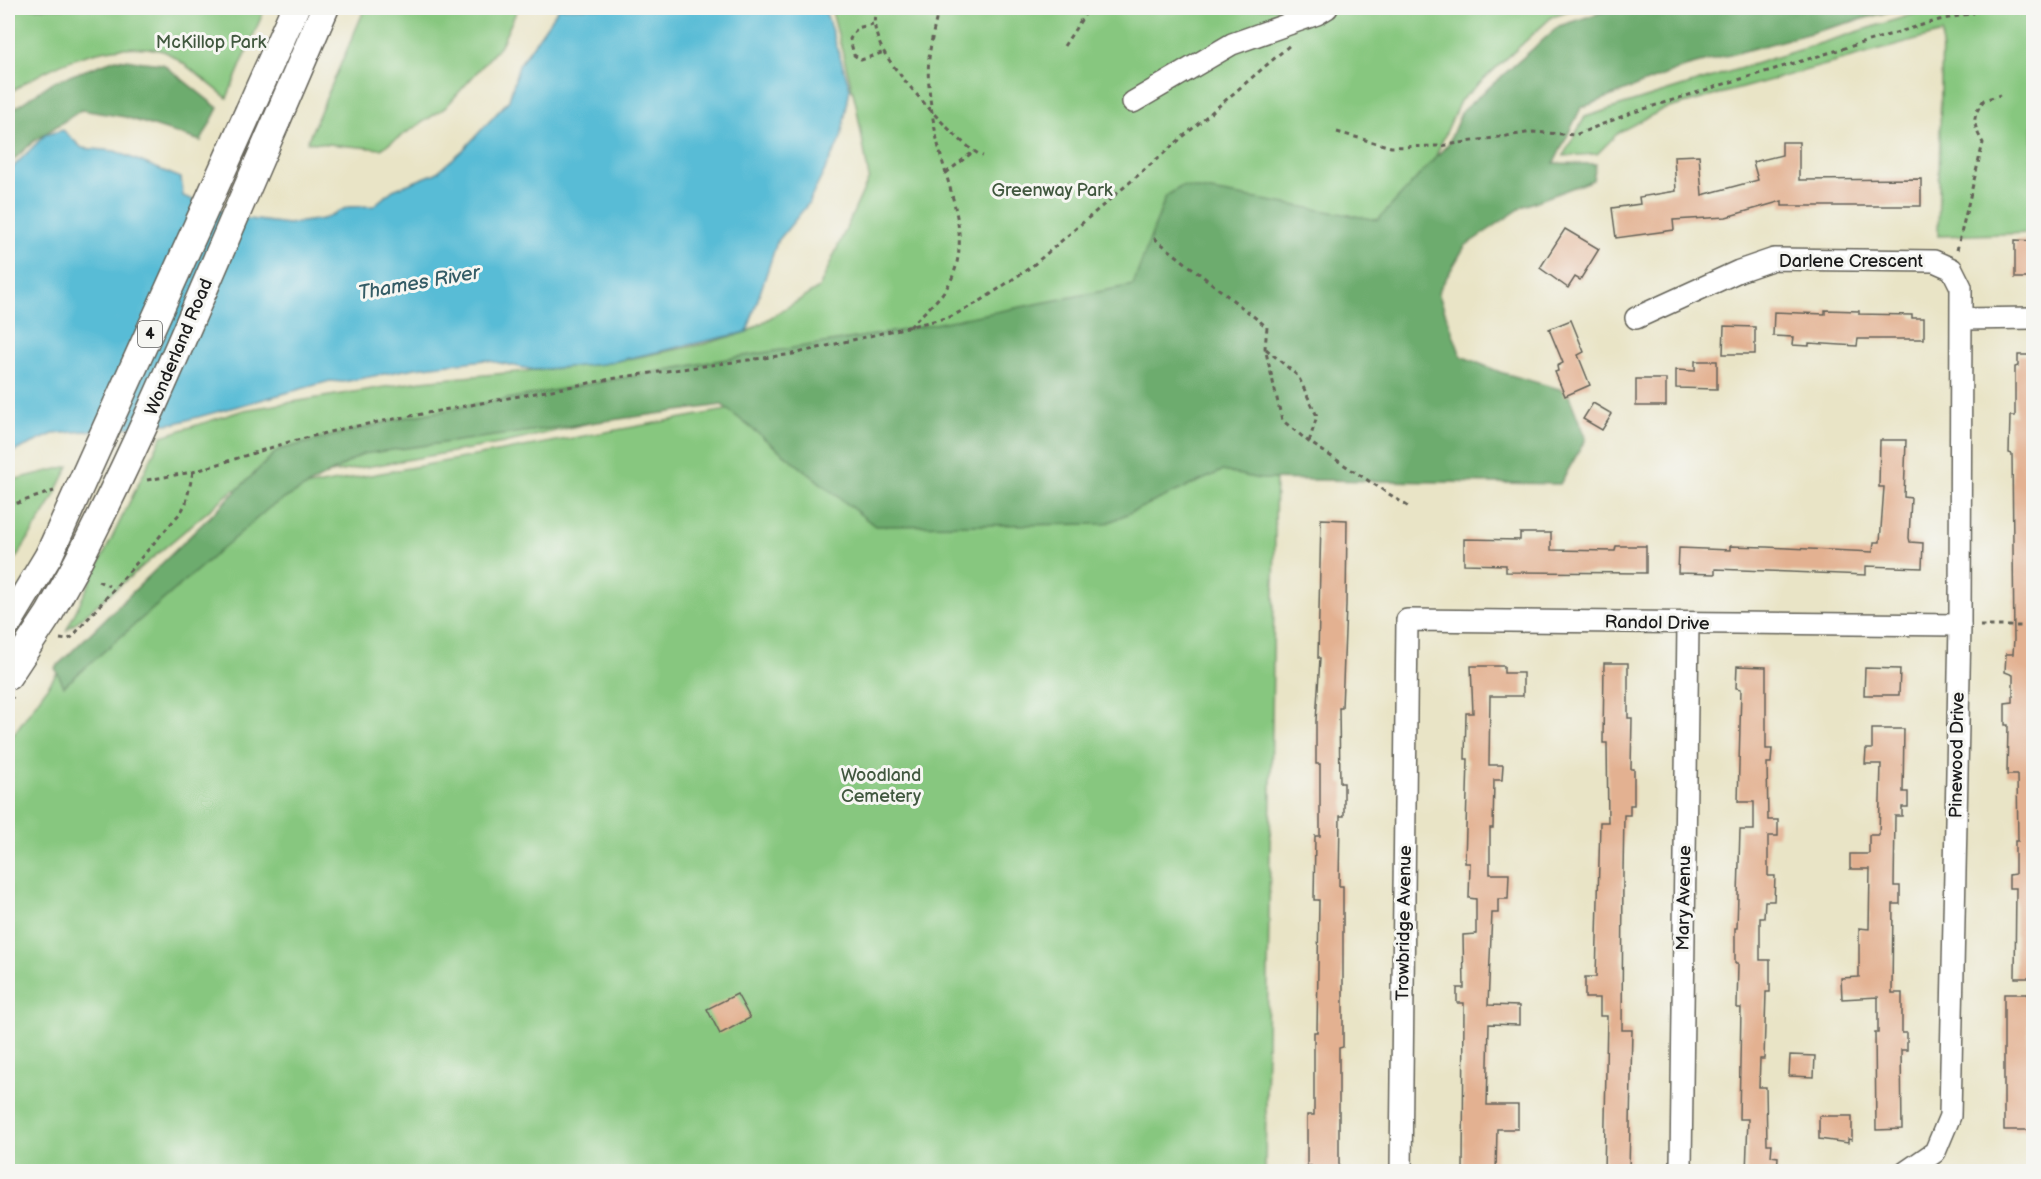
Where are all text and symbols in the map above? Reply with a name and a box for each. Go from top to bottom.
park label: McKillop Park [156,32,266,53]
park label: Greenway Park [991,180,1113,201]
street label: Darlene Crescent [1779,251,1924,272]
water label: Thames River [356,260,483,305]
street label: Wonderland Road [141,276,217,418]
road number: 4 [138,321,162,347]
street label: Randol Drive [1604,612,1710,634]
street label: Pinewood Drive [1945,691,1969,818]
park label: Woodland Cemetery [841,765,922,807]
street label: Trowbridge Avenue [1392,845,1416,1001]
street label: Mary Avenue [1673,845,1695,951]

